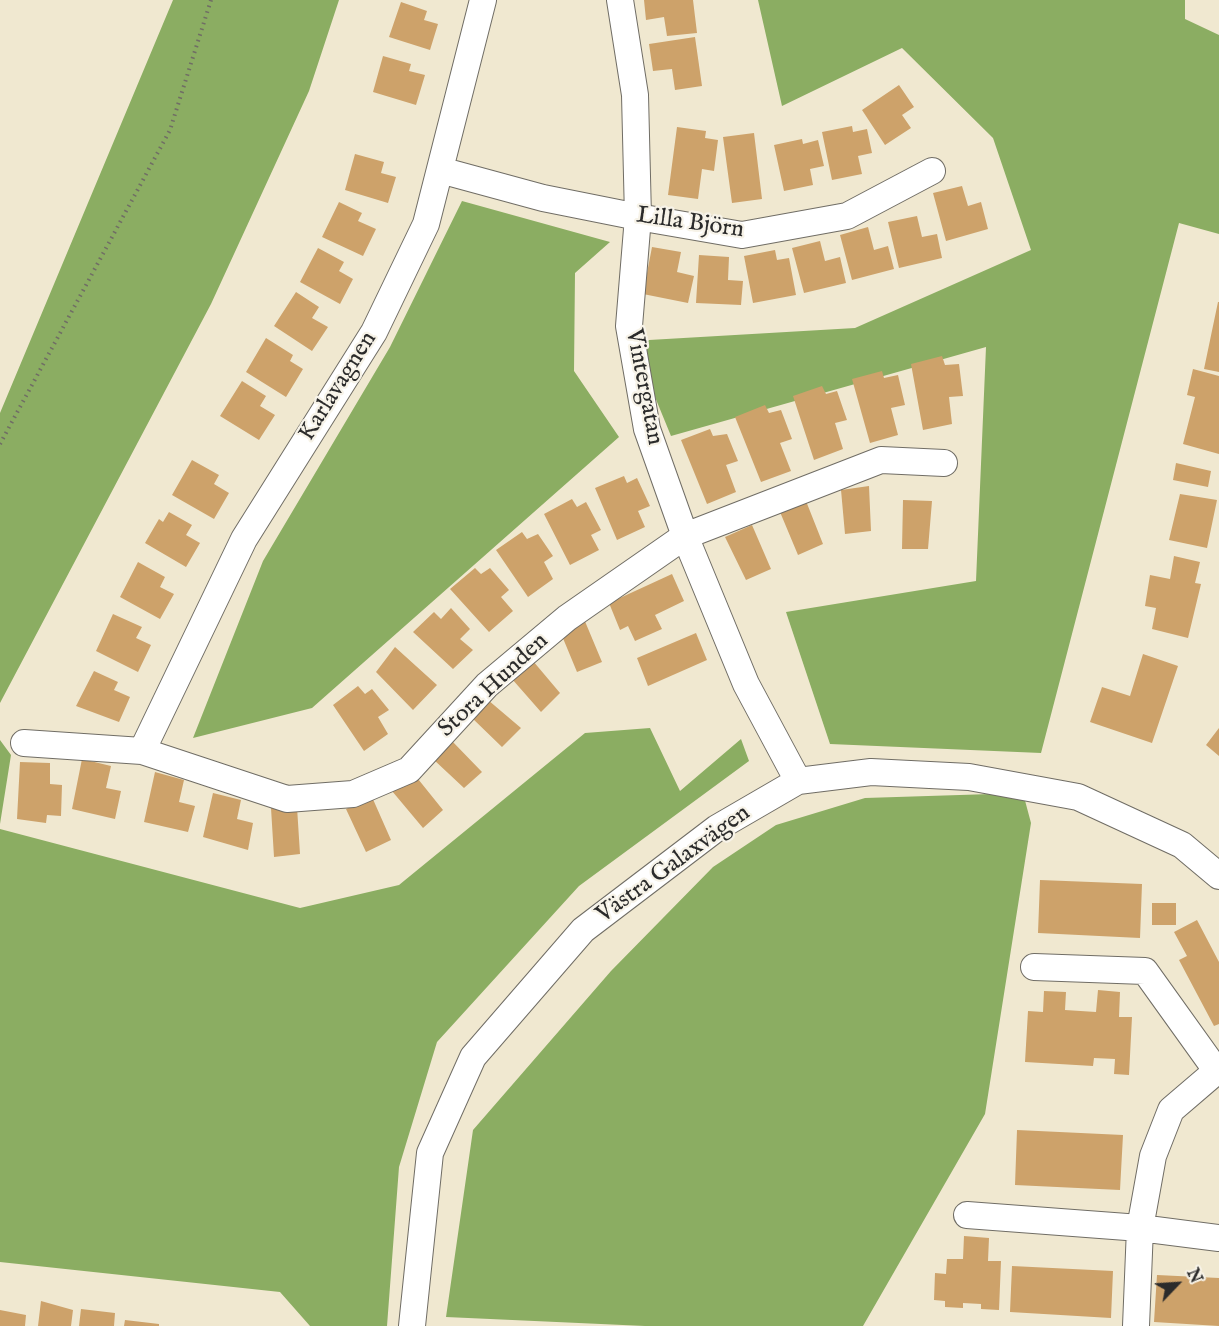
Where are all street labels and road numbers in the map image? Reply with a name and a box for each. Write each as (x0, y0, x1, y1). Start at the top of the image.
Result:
street label: Lilla Björn (634, 202, 746, 246)
street label: Vintergatan (618, 326, 668, 448)
street label: Karlavagnen (294, 327, 384, 447)
street label: Stora Hunden (433, 628, 555, 744)
street label: Västra Galaxvägen (592, 800, 756, 930)

